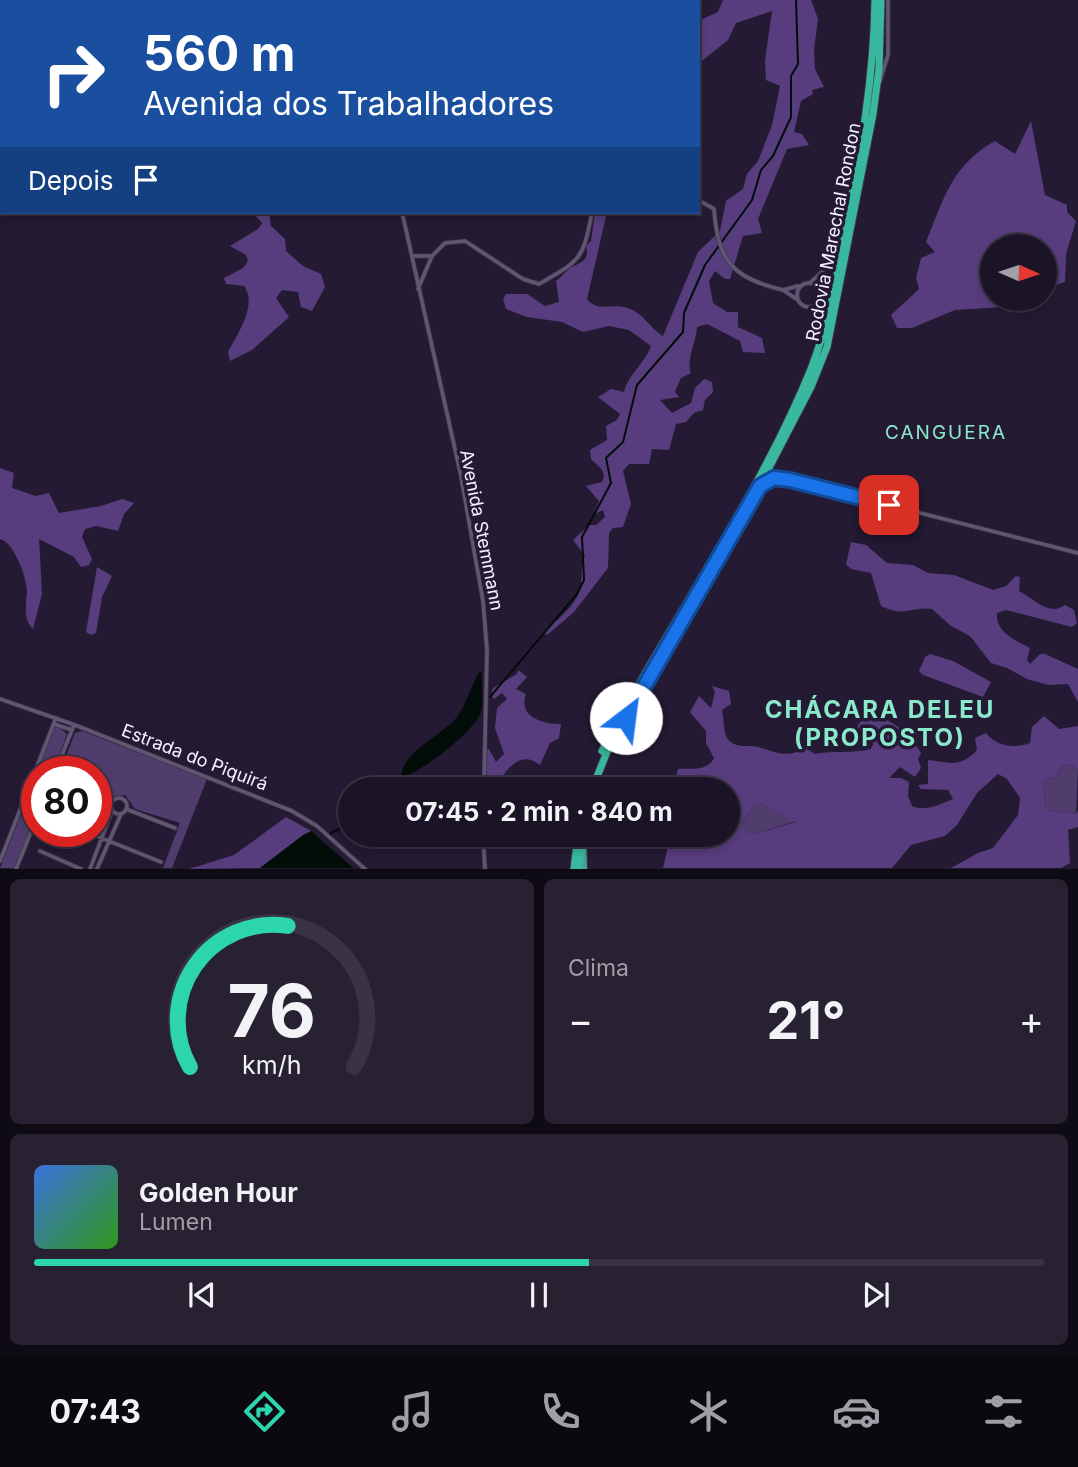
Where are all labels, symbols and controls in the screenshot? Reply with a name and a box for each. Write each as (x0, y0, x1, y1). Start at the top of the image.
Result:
text: 560 m (143, 24, 296, 83)
icon: right (28, 28, 119, 119)
text: Avenida dos Trabalhadores (143, 84, 554, 123)
street label: Rodovia Marechal Rondon (801, 121, 865, 343)
icon: arrive (127, 161, 165, 199)
text: Depois (28, 165, 113, 196)
north arrow (980, 234, 1057, 312)
map controls (980, 234, 1057, 311)
district label: CANGUERA (885, 421, 1007, 444)
street label: Avenida Stemmann (456, 448, 508, 612)
pin (859, 475, 919, 535)
icon: arrive (870, 486, 908, 524)
position arrow (589, 681, 663, 755)
district label: CHÁCARA DELEU (PROPOSTO) (765, 695, 995, 752)
street label: Estrada do Piquirá (119, 719, 271, 795)
speed limit sign: 80 (21, 756, 112, 847)
text: 07:45 · 2 min · 840 m (405, 796, 673, 827)
text: Clima (568, 954, 629, 982)
text: 76 (228, 967, 316, 1056)
text: 21° (766, 989, 846, 1052)
text: − (568, 997, 593, 1043)
text: + (1019, 997, 1044, 1043)
text: km/h (242, 1050, 302, 1080)
text: Golden Hour (139, 1177, 298, 1208)
text: Lumen (139, 1208, 213, 1236)
icon: previous (183, 1276, 221, 1314)
icon: pause (520, 1276, 558, 1314)
icon: next (857, 1276, 895, 1314)
icon: directions (240, 1387, 289, 1436)
icon: music (388, 1387, 437, 1436)
icon: phone (536, 1387, 585, 1436)
icon: climate (684, 1387, 733, 1436)
icon: car (832, 1387, 881, 1436)
icon: filters (979, 1387, 1028, 1436)
text: 07:43 (49, 1392, 141, 1431)

